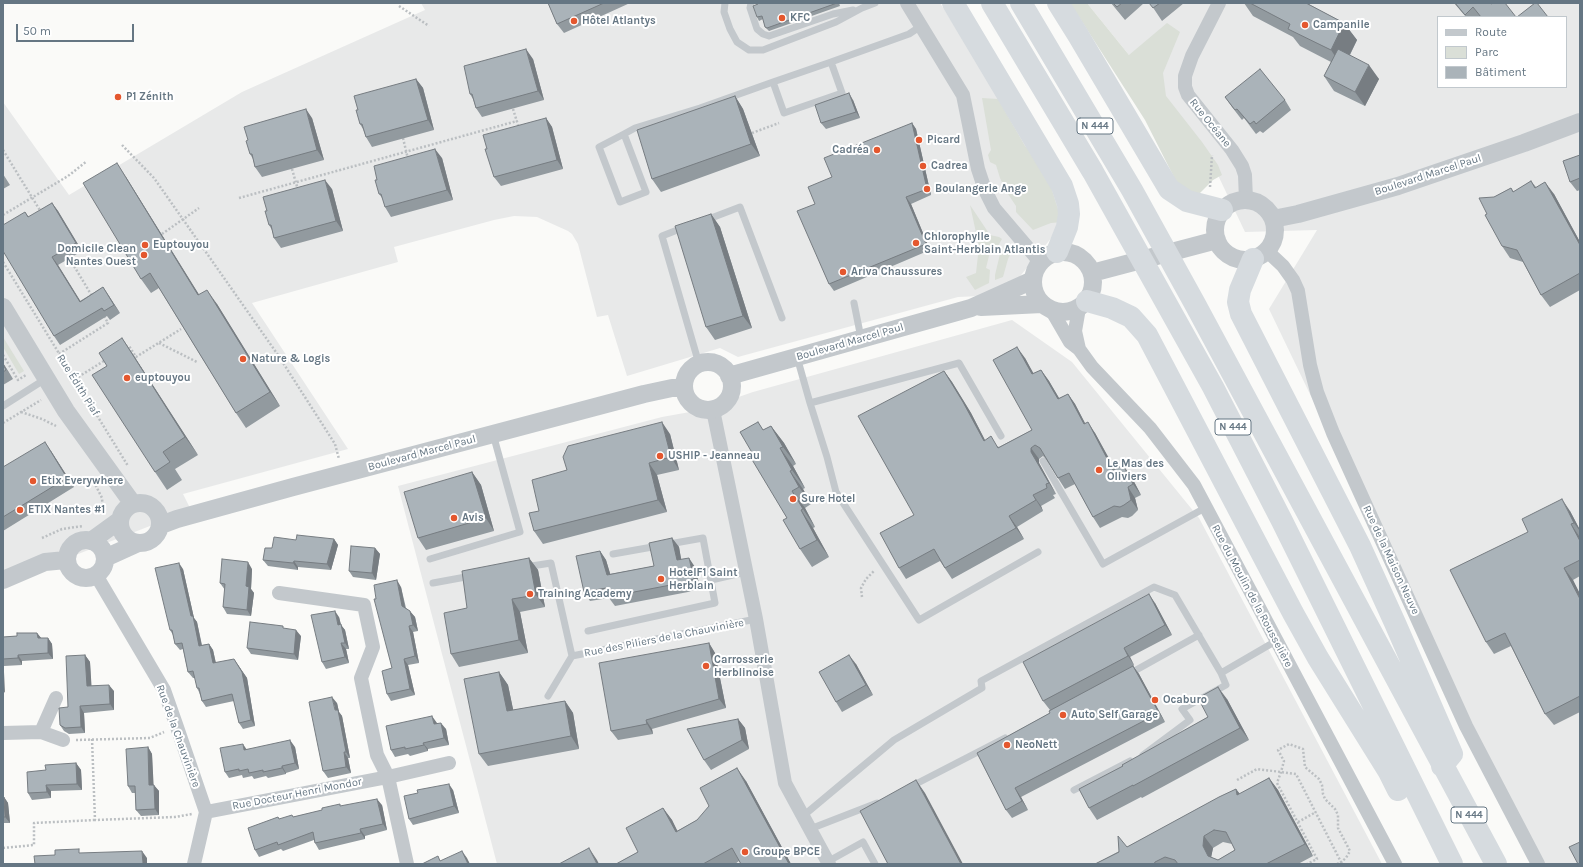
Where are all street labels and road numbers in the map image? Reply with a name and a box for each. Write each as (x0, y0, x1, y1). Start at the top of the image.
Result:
street label: Rue Océane (1186, 96, 1234, 150)
road number: N 444 (1077, 118, 1113, 134)
street label: Boulevard Marcel Paul (1373, 152, 1483, 198)
street label: Boulevard Marcel Paul (795, 320, 905, 364)
street label: Rue Édith Piaf (54, 352, 102, 418)
road number: N 444 (1215, 419, 1251, 435)
street label: Boulevard Marcel Paul (367, 432, 477, 474)
street label: Rue de la Maison Neuve (1360, 503, 1422, 617)
street label: Rue du Moulin de la Rousselière (1209, 522, 1295, 670)
street label: Rue des Piliers de la Chauvinière (583, 616, 745, 660)
street label: Rue de la Chauvinière (153, 683, 203, 789)
street label: Rue Docteur Henri Mondor (231, 775, 363, 813)
road number: N 444 (1451, 807, 1487, 823)

